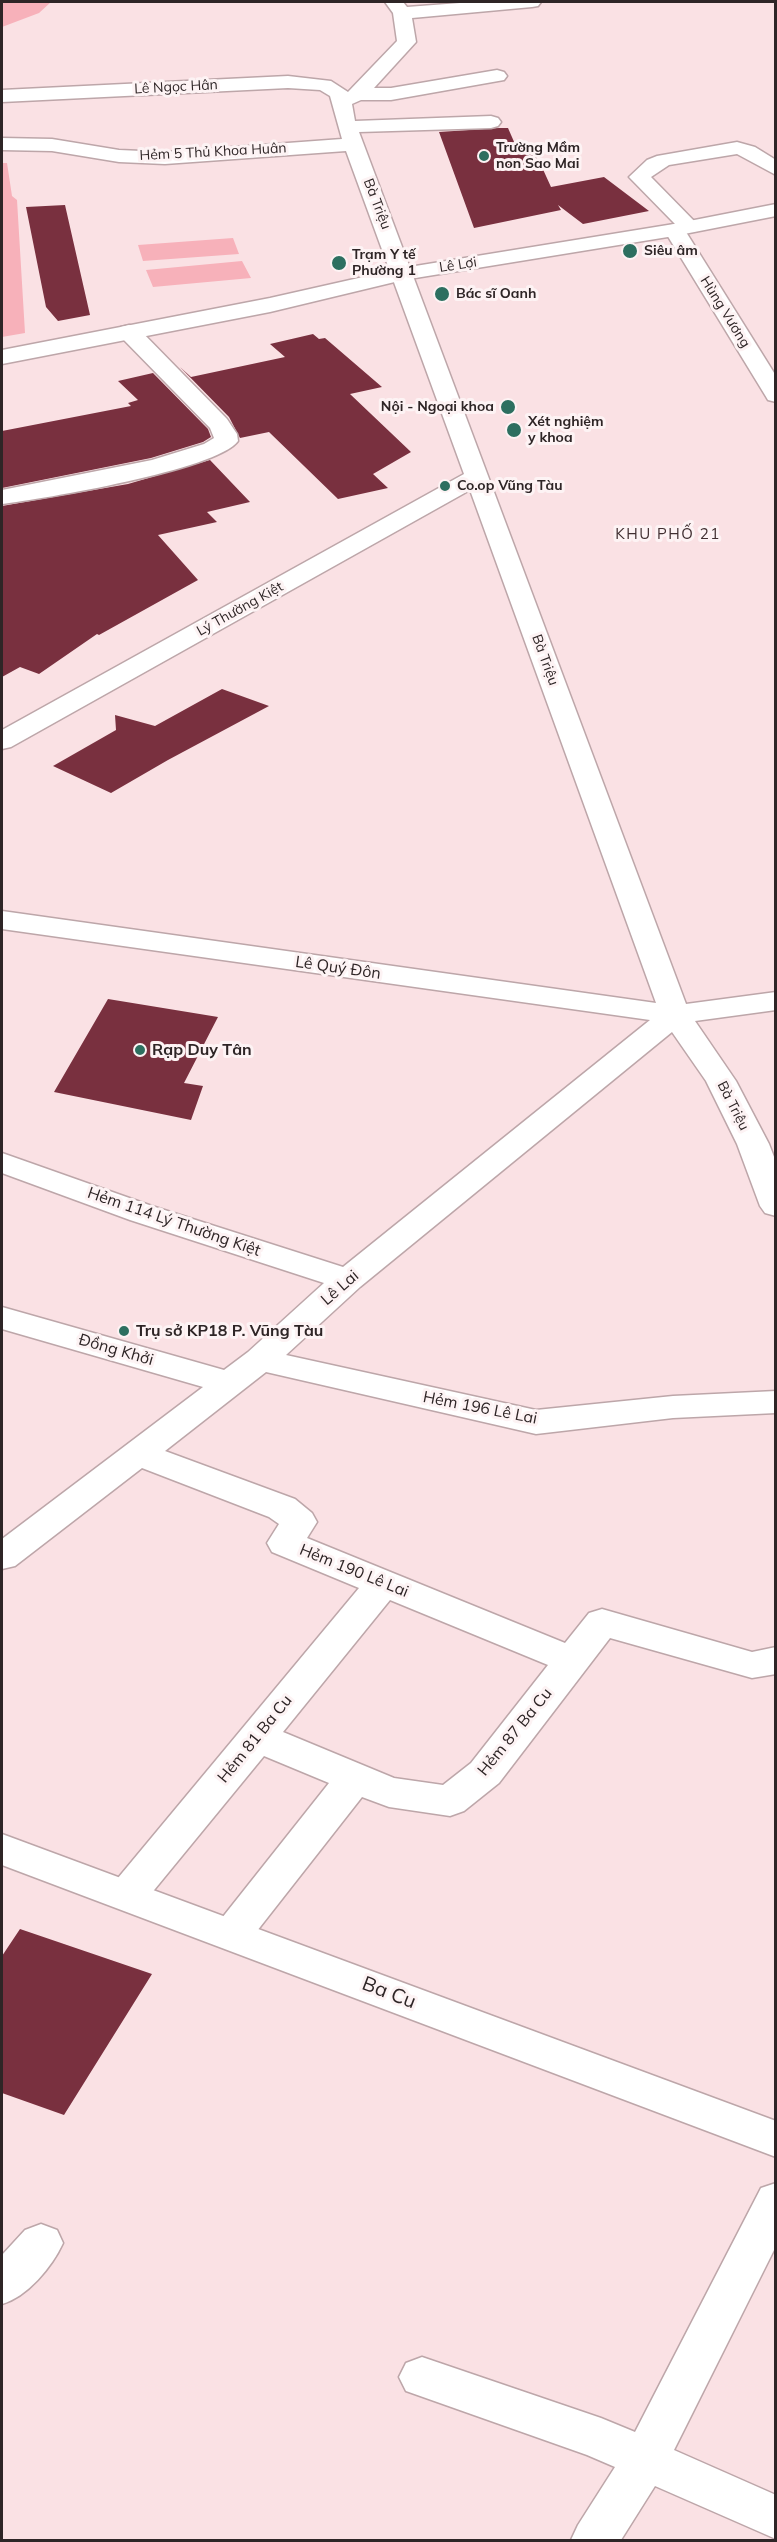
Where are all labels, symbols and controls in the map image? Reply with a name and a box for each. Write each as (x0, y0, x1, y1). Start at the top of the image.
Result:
street label: Lê Ngọc Hân (134, 76, 218, 98)
street label: Hẻm 5 Thủ Khoa Huân (139, 140, 287, 164)
place label: Trường Mầm non Sao Mai (496, 140, 580, 172)
marker: Trường Mầm non Sao Mai (477, 149, 491, 163)
street label: Bà Triệu (360, 176, 394, 232)
marker: Siêu âm (621, 242, 639, 260)
place label: Siêu âm (644, 243, 698, 259)
place label: Trạm Y tế Phường 1 (352, 247, 416, 280)
marker: Trạm Y tế Phường 1 (330, 254, 348, 272)
street label: Lê Lợi (438, 254, 478, 276)
street label: Hùng Vương (696, 273, 754, 351)
marker: Bác sĩ Oanh (433, 285, 451, 303)
place label: Bác sĩ Oanh (456, 286, 536, 302)
marker: Nội - Ngoại khoa (499, 398, 517, 416)
place label: Nội - Ngoại khoa (381, 399, 494, 415)
place label: Xét nghiệm y khoa (528, 414, 604, 446)
marker: Xét nghiệm y khoa (505, 421, 523, 439)
place label: Co.op Vũng Tàu (457, 478, 563, 494)
marker: Co.op Vũng Tàu (438, 479, 452, 493)
district label: KHU PHỐ 21 (615, 525, 721, 543)
street label: Lý Thường Kiệt (194, 578, 286, 640)
street label: Bà Triệu (528, 632, 562, 688)
street label: Lê Quý Đôn (294, 952, 382, 984)
place label: Rạp Duy Tân (152, 1040, 252, 1060)
marker: Rạp Duy Tân (133, 1043, 147, 1057)
street label: Bà Triệu (713, 1079, 753, 1133)
street label: Hẻm 114 Lý Thường Kiệt (85, 1183, 263, 1261)
street label: Lê Lai (317, 1266, 363, 1310)
place label: Trụ sở KP18 P. Vũng Tàu (136, 1321, 323, 1341)
marker: Trụ sở KP18 P. Vũng Tàu (117, 1324, 131, 1338)
street label: Đồng Khởi (76, 1330, 156, 1370)
street label: Hẻm 196 Lê Lai (421, 1388, 539, 1428)
street label: Hẻm 190 Lê Lai (297, 1540, 411, 1602)
street label: Hẻm 87 Ba Cu (474, 1684, 556, 1780)
street label: Hẻm 81 Ba Cu (214, 1691, 296, 1787)
street label: Ba Cu (359, 1972, 419, 2014)

